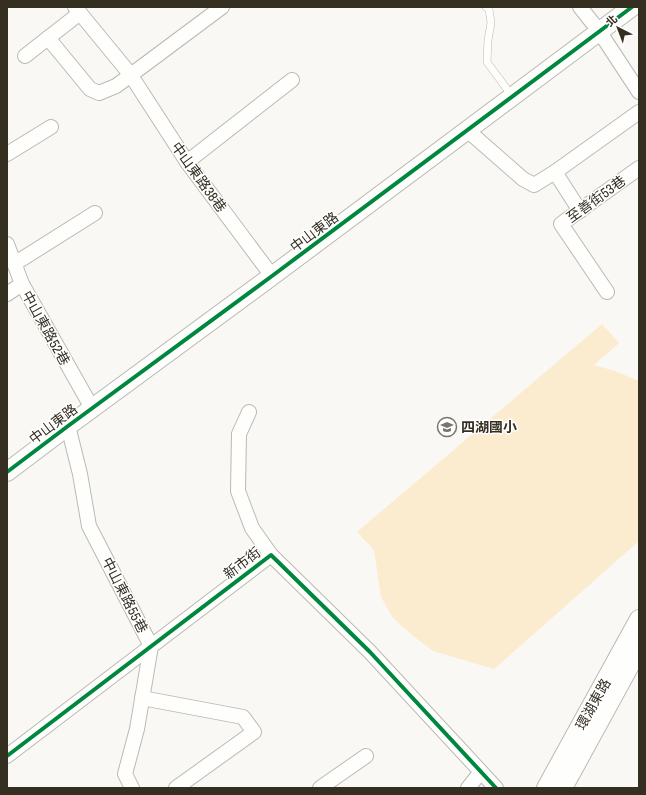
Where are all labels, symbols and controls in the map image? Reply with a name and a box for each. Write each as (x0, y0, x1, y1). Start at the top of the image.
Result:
north arrow (598, 8, 638, 48)
text: 北 (603, 12, 620, 29)
street label: 中山東路38巷 (167, 138, 231, 216)
street label: 至善街53巷 (563, 172, 629, 226)
street label: 中山東路 (286, 208, 342, 256)
street label: 中山東路52巷 (18, 287, 74, 369)
street label: 中山東路 (25, 400, 81, 448)
school or university icon: 四湖國小 (436, 416, 458, 438)
place label: 四湖國小 (461, 418, 517, 436)
street label: 新市街 (220, 543, 264, 583)
street label: 中山東路55巷 (98, 554, 152, 636)
street label: 環湖東路 (572, 675, 614, 733)

